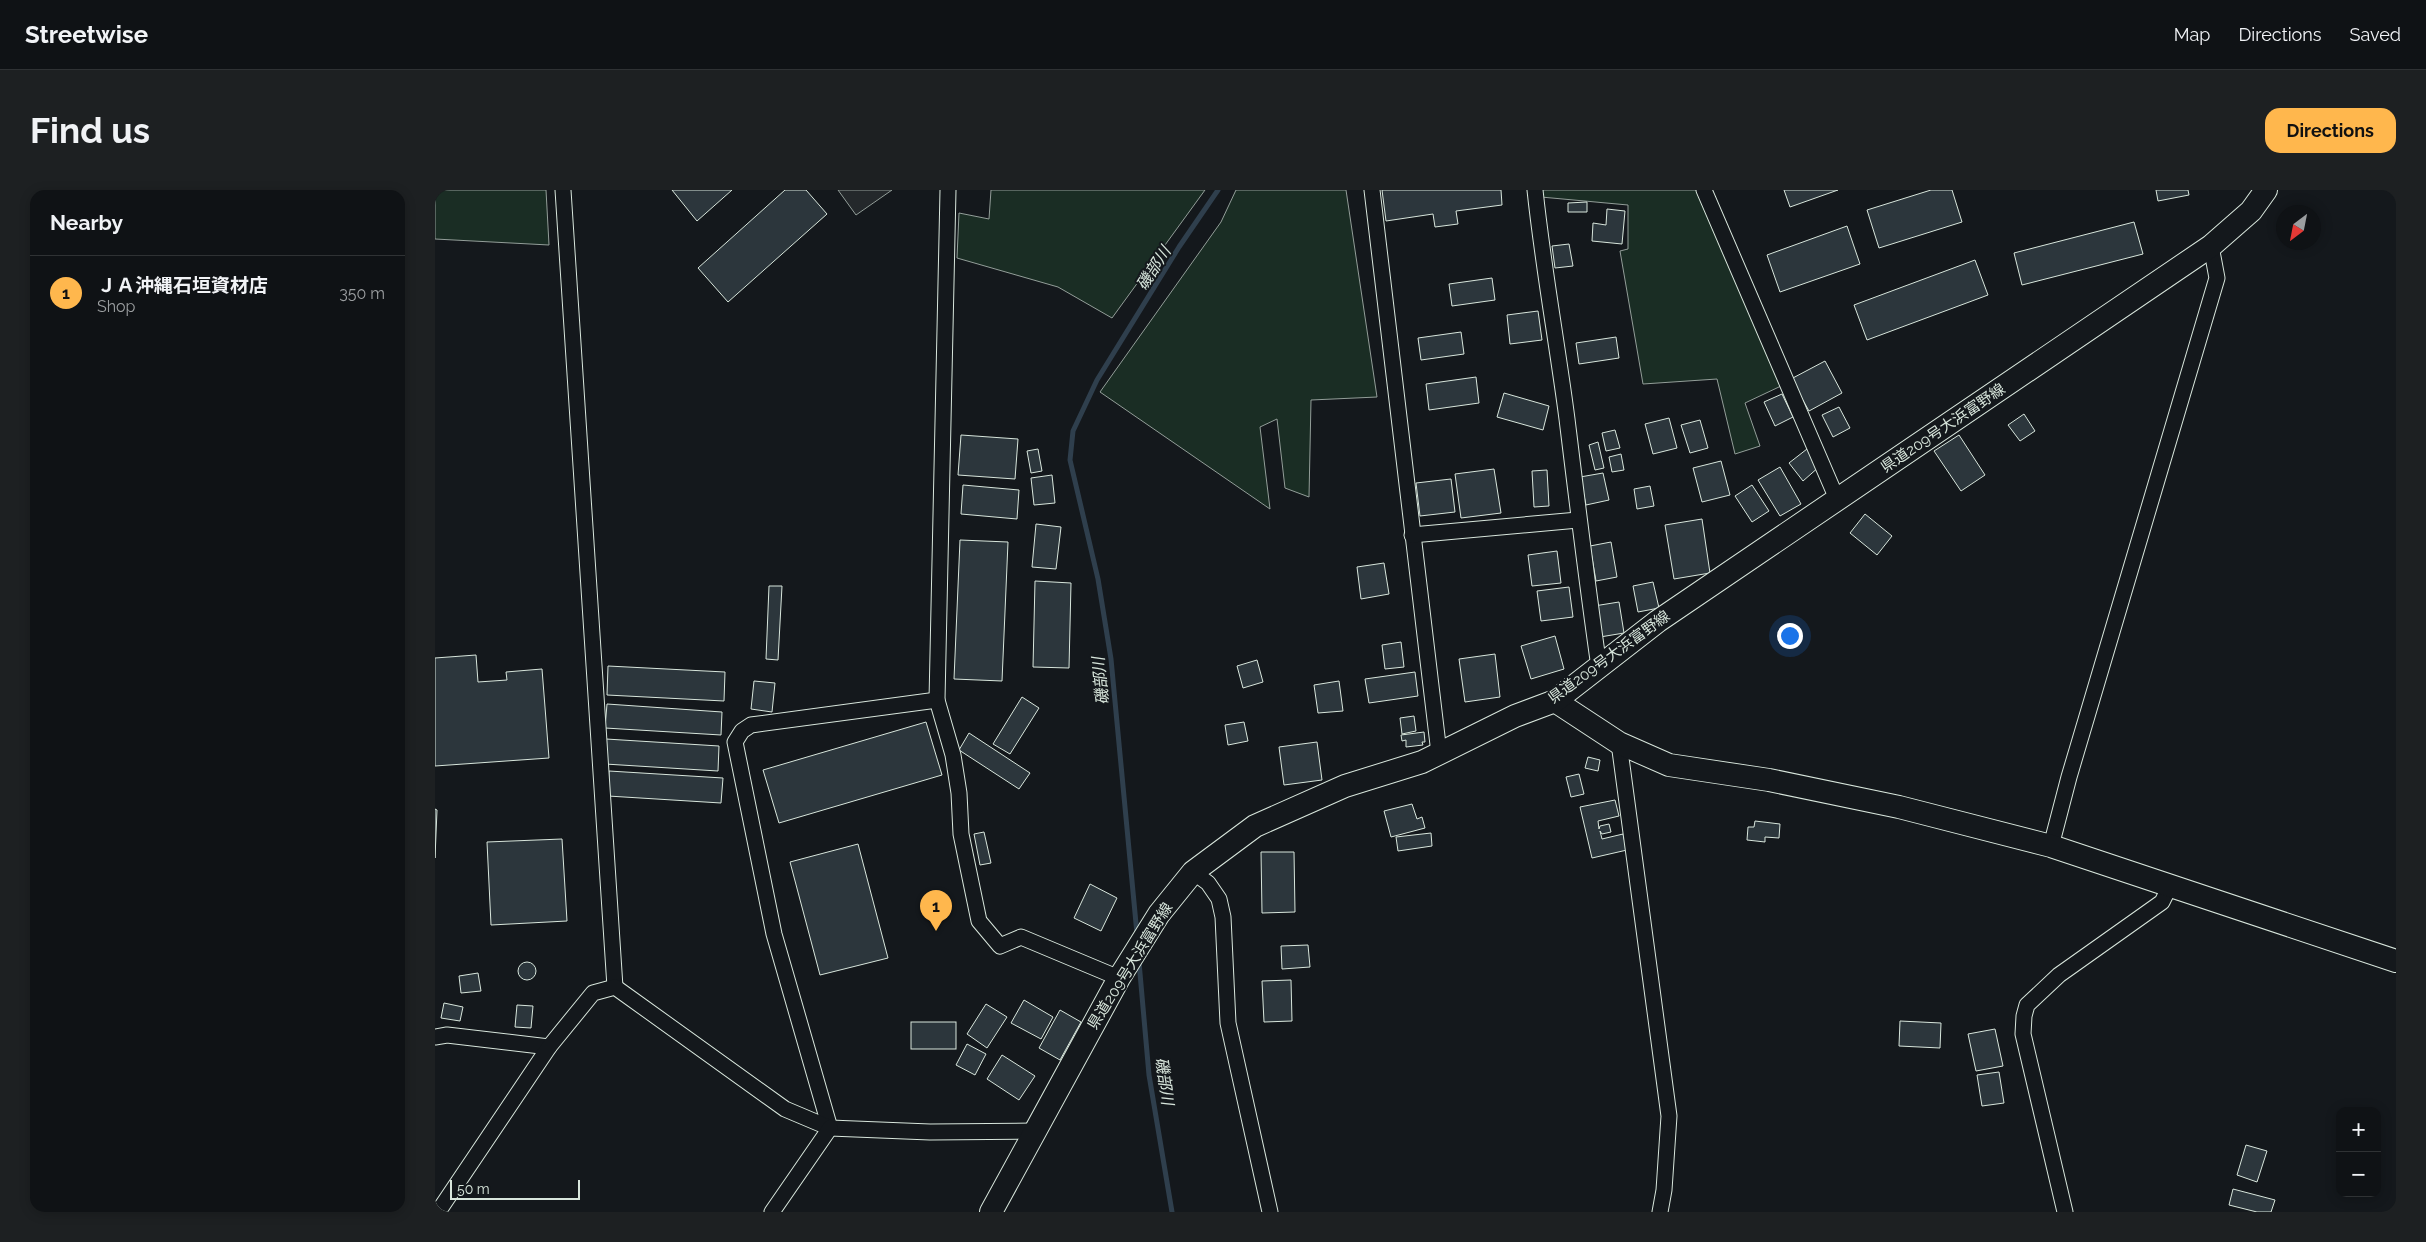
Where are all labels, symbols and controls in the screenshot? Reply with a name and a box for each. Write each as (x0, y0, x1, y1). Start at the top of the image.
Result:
text: Streetwise (25, 20, 148, 49)
text: Map (2174, 24, 2210, 45)
text: Directions (2238, 24, 2322, 45)
text: Saved (2350, 24, 2401, 45)
button: Directions (2265, 108, 2396, 153)
text: Find us (30, 110, 150, 151)
north arrow (2276, 205, 2321, 250)
text: Nearby (50, 210, 123, 235)
water label: 磯部川 (1132, 241, 1176, 294)
text: ＪＡ沖縄石垣資材店 (97, 274, 268, 296)
text: 1 (62, 284, 70, 303)
text: 350 m (339, 284, 385, 303)
text: Shop (97, 297, 135, 316)
street label: 県道209号大浜富野線 (1878, 380, 2008, 476)
street label: 県道209号大浜富野線 (1545, 607, 1673, 707)
your location (1777, 623, 1803, 649)
water label: 磯部川 (1088, 654, 1112, 706)
pin: 1 (920, 890, 952, 931)
street label: 県道209号大浜富野線 (1084, 899, 1176, 1033)
water label: 磯部川 (1152, 1056, 1178, 1108)
map controls (2336, 1107, 2381, 1197)
button: + (2336, 1107, 2381, 1152)
button: − (2336, 1152, 2381, 1197)
scale bar (450, 1177, 580, 1200)
text: 50 m (457, 1181, 490, 1197)

